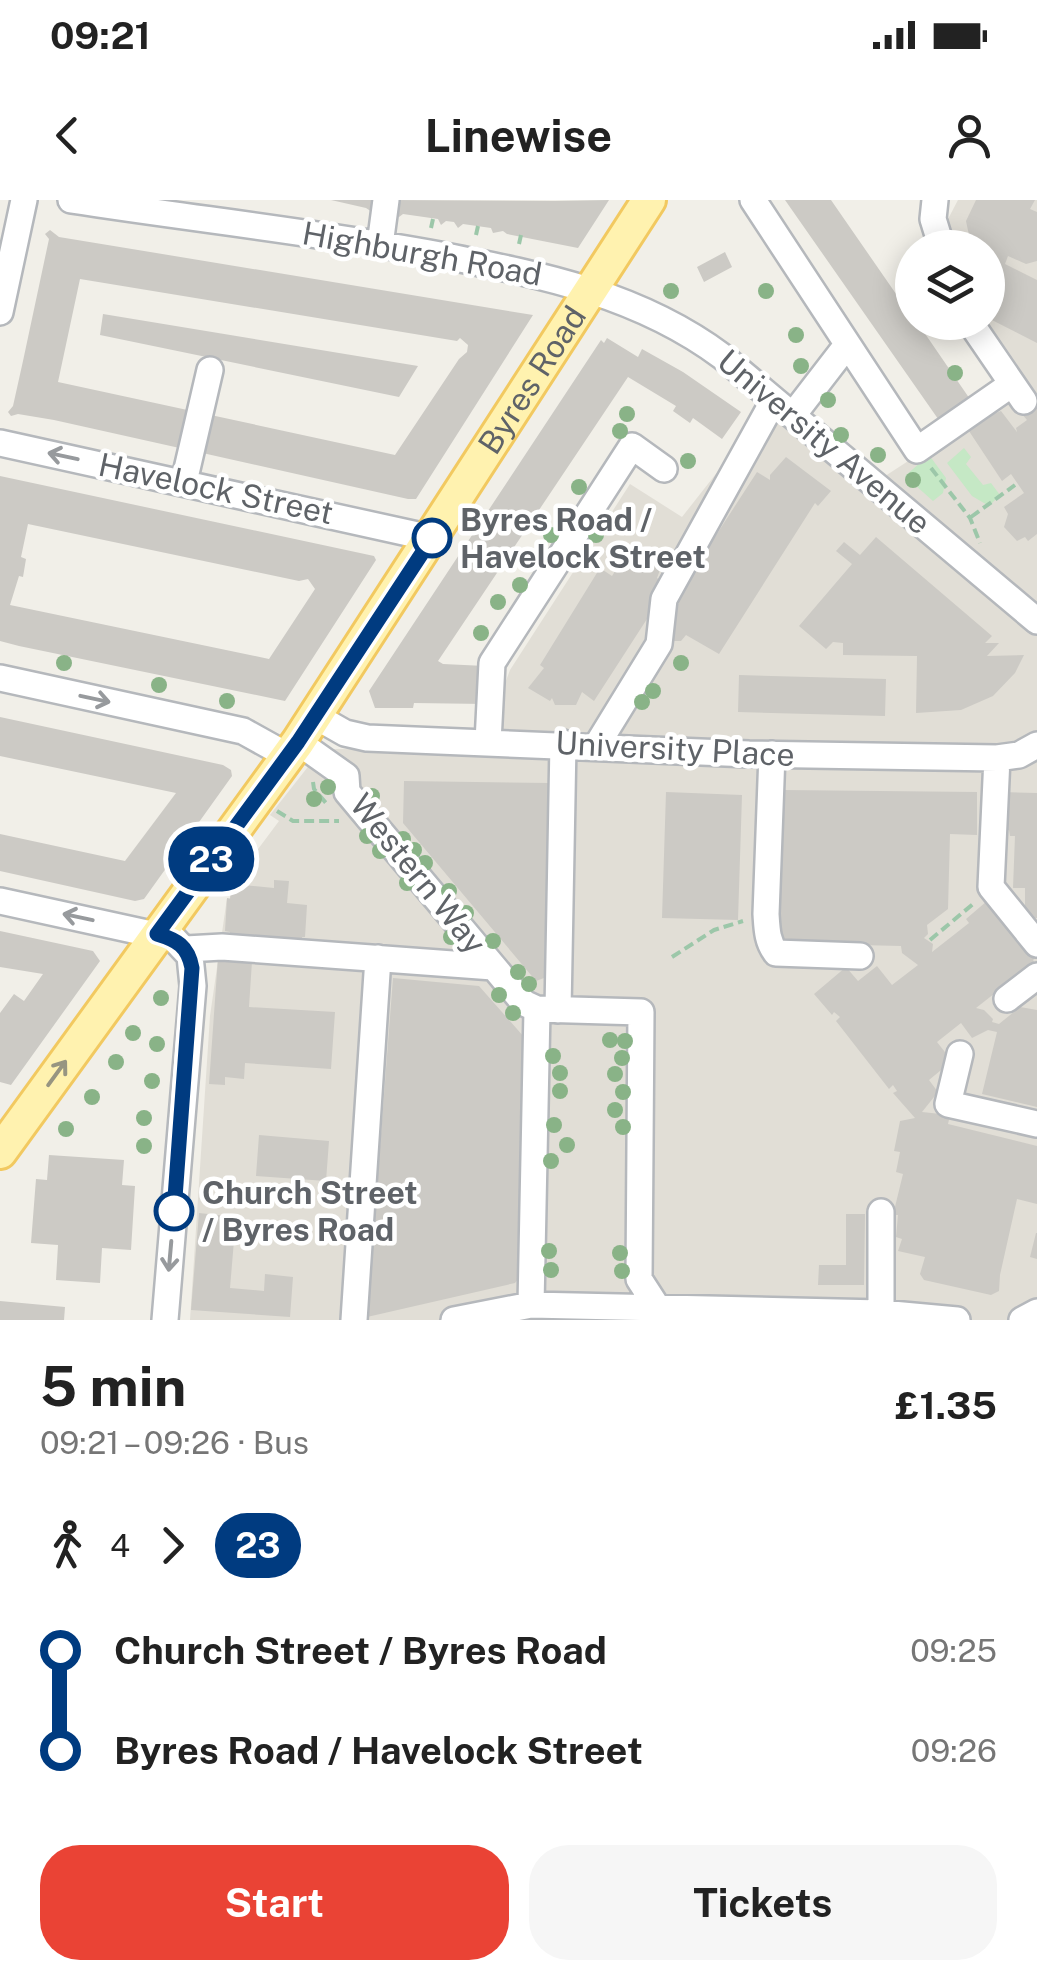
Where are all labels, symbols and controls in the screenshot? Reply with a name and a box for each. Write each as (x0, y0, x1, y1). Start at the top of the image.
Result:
text: 09:21 (50, 13, 151, 58)
icon: back (40, 108, 95, 163)
icon: person (942, 108, 997, 163)
text: Linewise (425, 109, 612, 162)
street label: Highburgh Road (299, 214, 545, 293)
map controls (895, 230, 1005, 340)
button: layers (895, 230, 1005, 340)
street label: Byres Road (471, 299, 593, 461)
street label: University Avenue (710, 342, 938, 541)
one-way arrow (48, 446, 80, 465)
street label: Havelock Street (95, 446, 337, 531)
place label: Byres Road / Havelock Street (460, 501, 706, 575)
marker: Byres Road / Havelock Street (413, 519, 451, 557)
one-way arrow (78, 691, 110, 709)
street label: University Place (554, 724, 796, 773)
street label: Western Way (343, 786, 494, 961)
line badge: 23 (166, 826, 256, 892)
text: 23 (188, 839, 234, 880)
one-way arrow (63, 907, 95, 926)
one-way arrow (47, 1060, 68, 1087)
place label: Church Street / Byres Road (202, 1174, 418, 1248)
marker: Church Street / Byres Road (155, 1192, 193, 1230)
one-way arrow (161, 1239, 180, 1271)
text: 5 min (40, 1354, 186, 1418)
text: £1.35 (895, 1383, 997, 1428)
text: 09:21 – 09:26 · Bus (40, 1424, 309, 1461)
icon: walk (40, 1518, 95, 1573)
icon: forward (145, 1518, 200, 1573)
text: 23 (235, 1525, 281, 1566)
text: 4 (110, 1527, 130, 1564)
text: Church Street / Byres Road (114, 1628, 607, 1673)
text: 09:25 (910, 1632, 997, 1669)
text: Byres Road / Havelock Street (114, 1728, 643, 1773)
text: 09:26 (911, 1732, 997, 1769)
button: Start (40, 1845, 509, 1960)
button: Tickets (529, 1845, 997, 1960)

